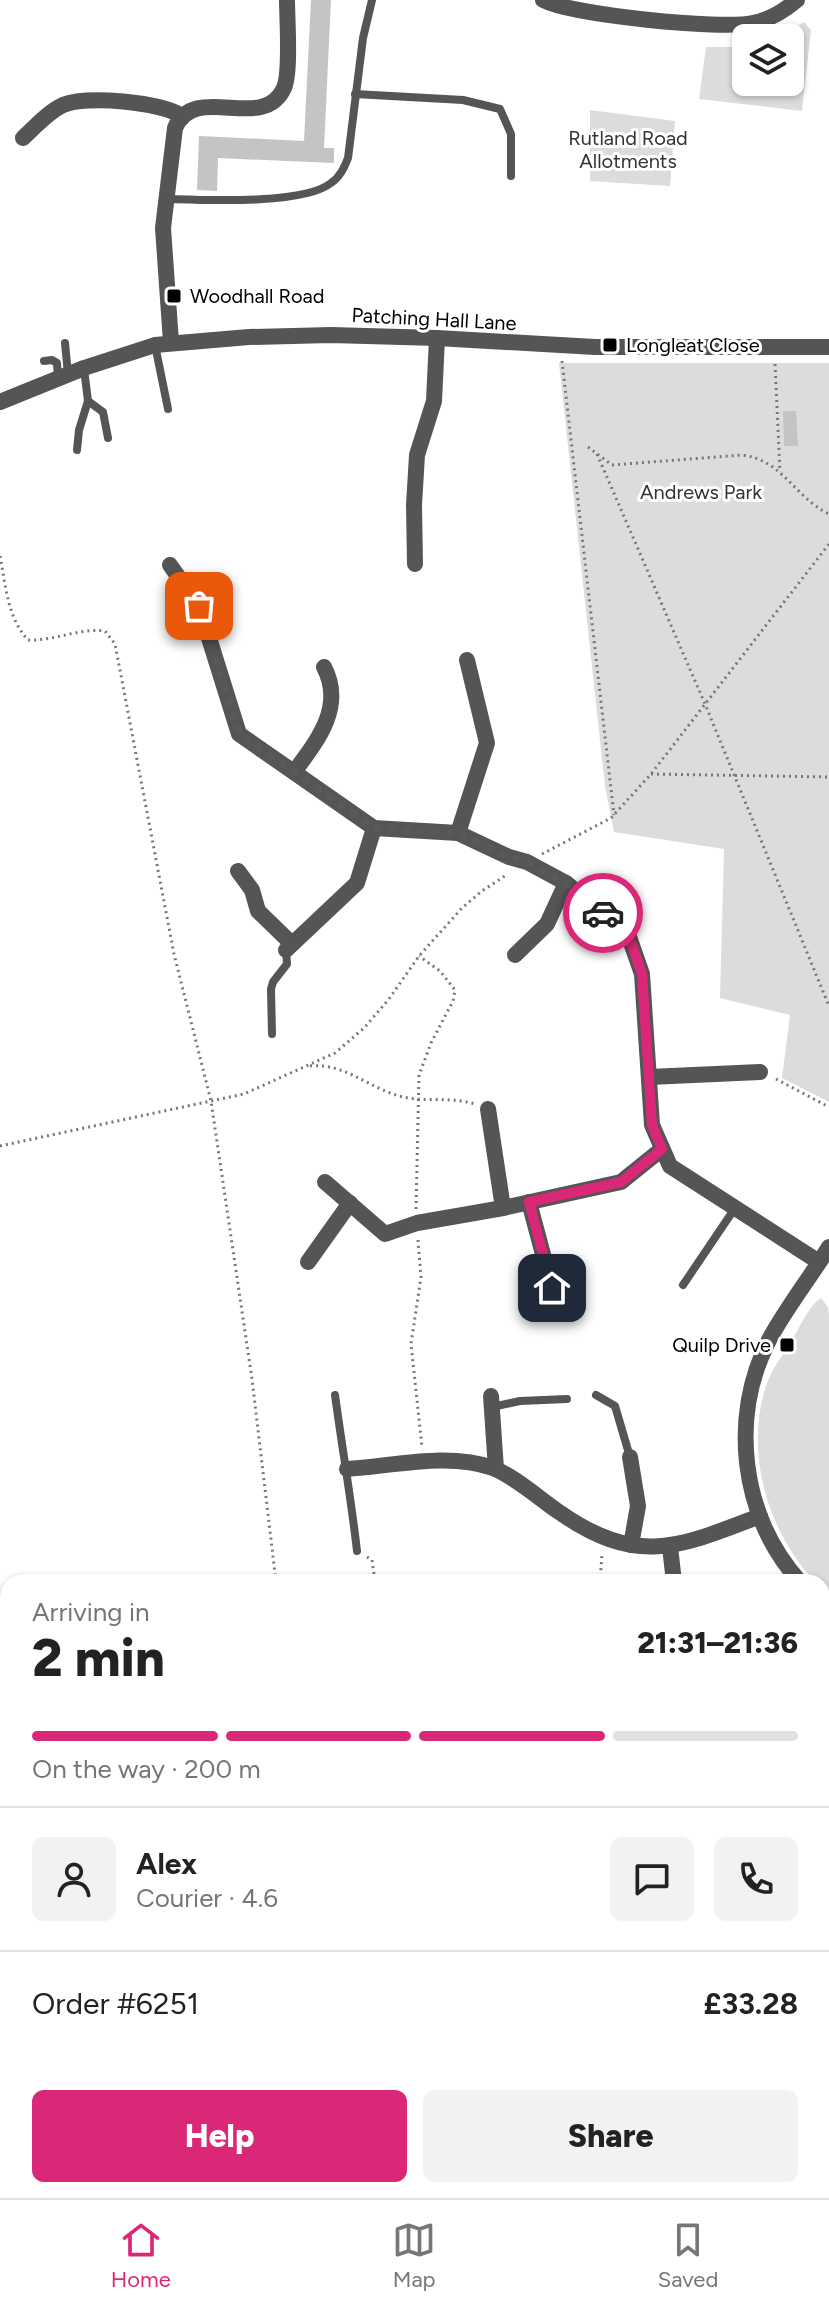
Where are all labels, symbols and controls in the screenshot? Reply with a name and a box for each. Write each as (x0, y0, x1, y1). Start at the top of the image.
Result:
map controls (732, 24, 804, 96)
button: layers (732, 24, 804, 96)
park label: Rutland Road Allotments (568, 126, 688, 173)
place label: Woodhall Road (190, 284, 324, 308)
marker: Woodhall Road (165, 287, 183, 305)
street label: Patching Hall Lane (351, 303, 517, 335)
place label: Longleat Close (626, 333, 760, 357)
marker: Longleat Close (601, 336, 619, 354)
park label: Andrews Park (640, 480, 762, 504)
pin (165, 572, 233, 640)
icon: bag (177, 584, 221, 628)
courier (563, 873, 643, 953)
icon: car (581, 891, 625, 935)
pin (518, 1254, 586, 1322)
icon: home (530, 1266, 574, 1310)
place label: Quilp Drive (672, 1333, 771, 1357)
marker: Quilp Drive (778, 1336, 796, 1354)
text: Arriving in (32, 1596, 150, 1628)
text: 21:31–21:36 (637, 1624, 798, 1661)
text: 2 min (32, 1627, 165, 1689)
text: On the way · 200 m (32, 1753, 261, 1785)
button: person (32, 1837, 116, 1921)
button: chat (610, 1837, 694, 1921)
button: phone (714, 1837, 798, 1921)
text: Alex (136, 1845, 197, 1882)
text: Courier · 4.6 (136, 1882, 278, 1914)
text: Order #6251 (32, 1985, 199, 2022)
text: £33.28 (704, 1985, 798, 2022)
button: Help (32, 2090, 407, 2182)
button: Share (423, 2090, 798, 2182)
tab: Home (111, 2218, 171, 2293)
tab: Map (392, 2218, 436, 2293)
tab: Saved (658, 2218, 718, 2293)

